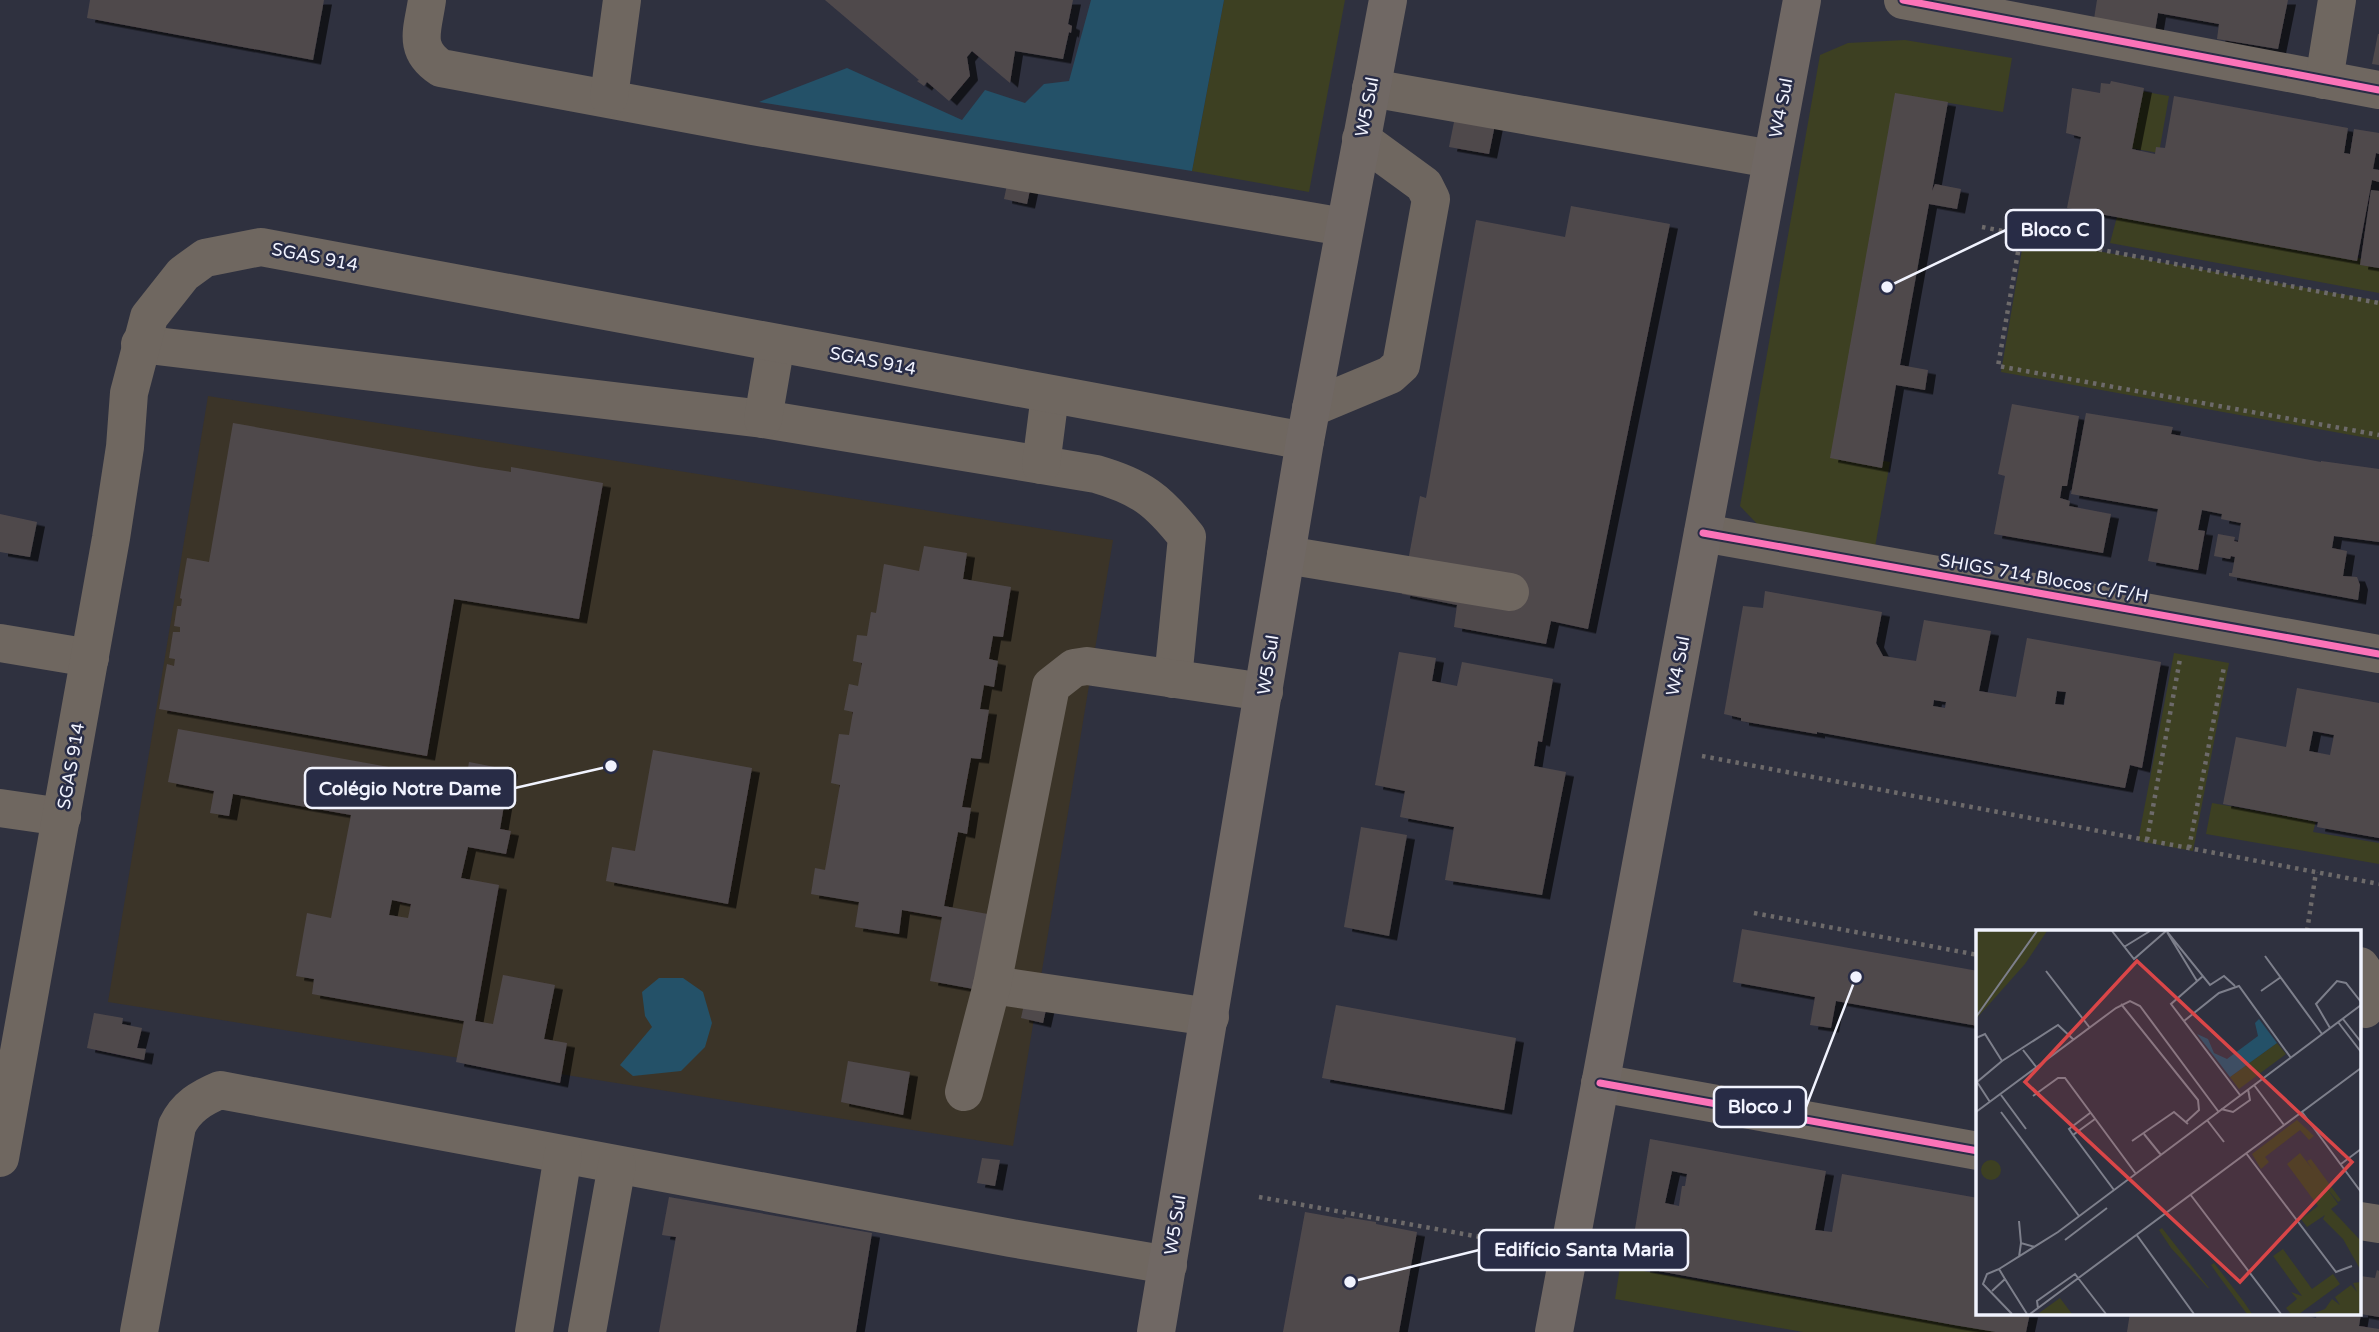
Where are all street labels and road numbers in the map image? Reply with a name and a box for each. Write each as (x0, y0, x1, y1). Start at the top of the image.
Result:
street label: W5 Sul (1350, 75, 1384, 139)
street label: W4 Sul (1764, 76, 1798, 140)
street label: SGAS 914 (270, 238, 360, 276)
street label: SGAS 914 (828, 342, 918, 380)
street label: SHIGS 714 Blocos C/F/H (1938, 549, 2150, 607)
street label: W5 Sul (1252, 633, 1284, 697)
street label: W4 Sul (1661, 634, 1695, 698)
street label: SGAS 914 (53, 721, 89, 811)
street label: W5 Sul (1159, 1193, 1191, 1257)

